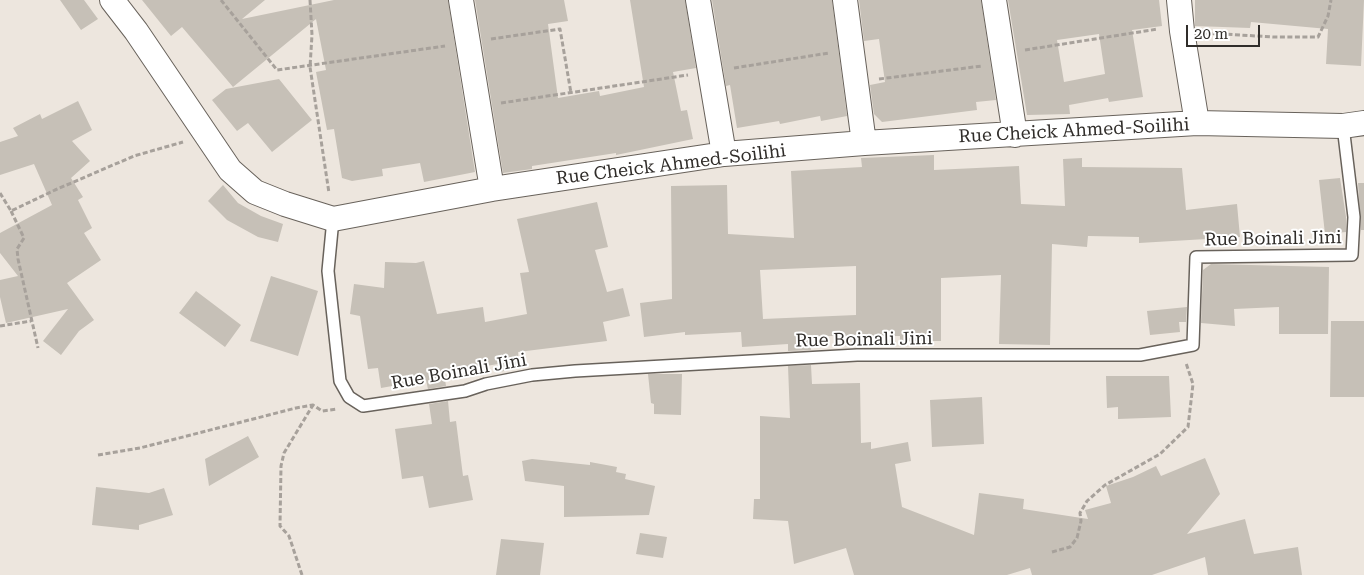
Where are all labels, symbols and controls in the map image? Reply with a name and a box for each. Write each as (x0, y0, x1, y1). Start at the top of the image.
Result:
scale bar (1189, 15, 1263, 47)
text: 20 m (1194, 25, 1228, 43)
street label: Rue Cheick Ahmed-Soilihi (958, 114, 1190, 148)
street label: Rue Cheick Ahmed-Soilihi (555, 140, 787, 190)
street label: Rue Boinali Jini (1204, 227, 1342, 251)
street label: Rue Boinali Jini (795, 328, 933, 352)
street label: Rue Boinali Jini (390, 349, 528, 395)

